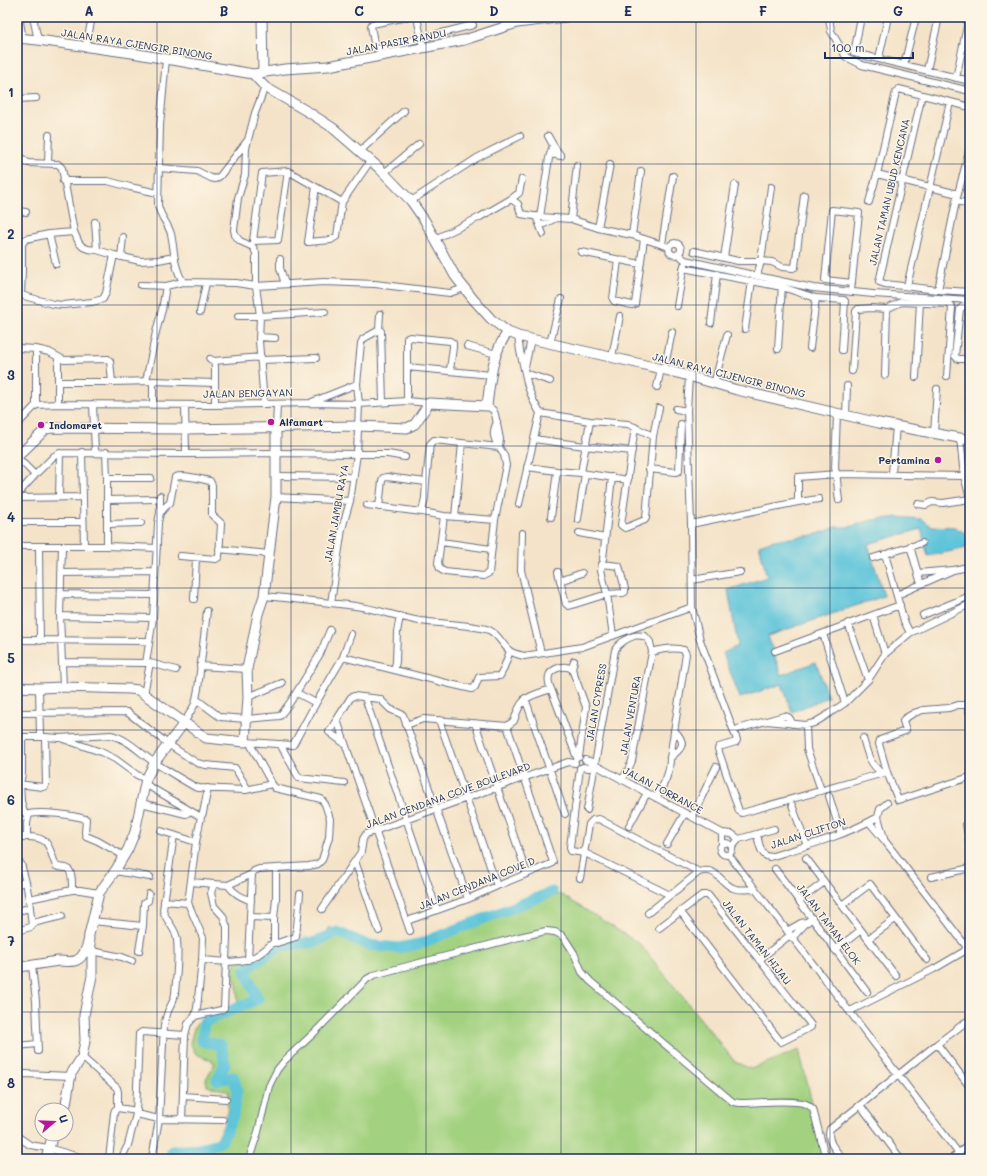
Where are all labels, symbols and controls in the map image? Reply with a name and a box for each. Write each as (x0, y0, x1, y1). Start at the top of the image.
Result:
text: A (84, 2, 94, 19)
text: B (220, 2, 229, 19)
text: C (354, 2, 364, 19)
text: D (489, 2, 499, 19)
text: E (624, 2, 632, 19)
text: F (759, 2, 767, 19)
text: G (893, 2, 903, 19)
street label: JALAN RAYA CJENGIR BINONG (60, 25, 214, 63)
street label: JALAN PASIR RANDU (345, 25, 447, 59)
scale bar (825, 34, 913, 60)
text: 100 m (831, 39, 865, 55)
text: 1 (8, 83, 14, 100)
street label: JALAN TAMAN UBUD KENCANA (865, 117, 913, 267)
text: 2 (7, 225, 15, 242)
street label: JALAN RAYA CIJENGIR BINONG (651, 349, 808, 401)
text: 3 (7, 366, 15, 383)
street label: JALAN BENGAYAN (203, 385, 293, 401)
place label: Alfamart (279, 415, 323, 429)
marker: Alfamart (266, 417, 276, 427)
place label: Indomaret (49, 418, 102, 432)
marker: Indomaret (36, 420, 46, 430)
place label: Pertamina (878, 453, 930, 467)
marker: Pertamina (933, 455, 943, 465)
street label: JALAN JAMBU RAYA (321, 463, 351, 563)
text: 4 (7, 508, 15, 525)
text: 5 (7, 649, 15, 666)
street label: JALAN CYPRESS (582, 662, 610, 742)
street label: JALAN VENTURA (616, 674, 644, 756)
street label: JALAN CENDANA COVE BOULEVARD (364, 759, 532, 831)
street label: JALAN TORRANCE (621, 763, 706, 817)
text: 6 (7, 791, 15, 808)
street label: JALAN CLIFTON (769, 814, 847, 852)
street label: JALAN CENDANA COVE D (417, 853, 537, 913)
street label: JALAN TAMAN ELOK (794, 881, 864, 967)
street label: JALAN TAMAN HIJAU (720, 897, 794, 987)
text: 7 (7, 932, 15, 949)
text: 8 (7, 1074, 15, 1091)
north arrow (34, 1102, 74, 1142)
text: U (56, 1112, 72, 1125)

